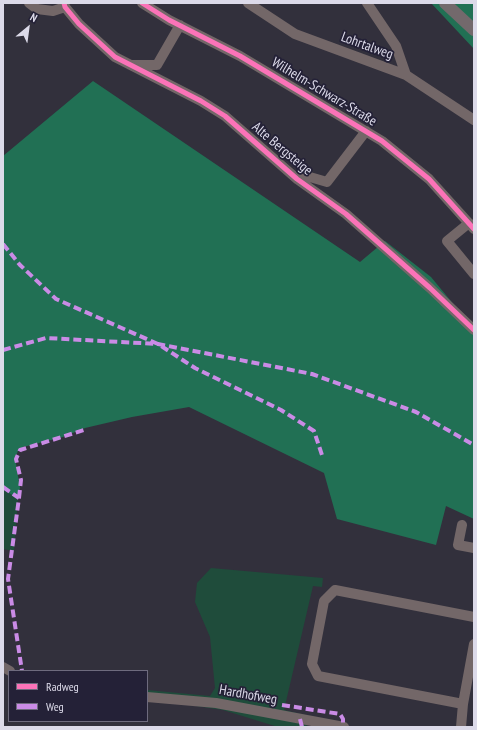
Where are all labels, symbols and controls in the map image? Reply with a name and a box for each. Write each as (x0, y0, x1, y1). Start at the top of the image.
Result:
north arrow (8, 8, 48, 48)
text: N (28, 10, 40, 25)
street label: Lohrtalweg (339, 29, 395, 63)
street label: Wilhelm-Schwarz-Straße (268, 54, 380, 130)
street label: Alte Bergsteige (248, 119, 316, 179)
legend (8, 670, 148, 722)
text: Radweg (46, 679, 79, 694)
street label: Hardhofweg (218, 682, 278, 708)
text: Weg (46, 699, 64, 714)

